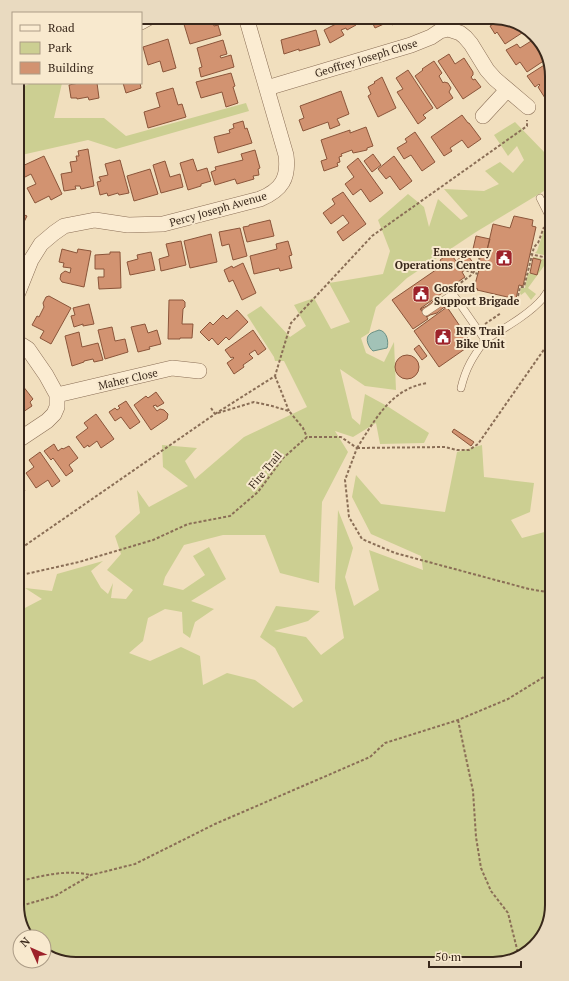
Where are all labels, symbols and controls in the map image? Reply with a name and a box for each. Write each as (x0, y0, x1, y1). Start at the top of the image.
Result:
legend (12, 12, 142, 84)
text: Road (48, 20, 75, 35)
street label: Geoffrey Joseph Close (313, 36, 420, 80)
text: Park (48, 40, 73, 55)
text: Building (48, 60, 94, 75)
street label: Percy Joseph Avenue (168, 188, 269, 230)
place label: Emergency Operations Centre (395, 245, 491, 272)
public building icon: Emergency Operations Centre (494, 248, 514, 268)
place label: Gosford Support Brigade (434, 281, 519, 308)
public building icon: Gosford Support Brigade (411, 284, 431, 304)
place label: RFS Trail Bike Unit (456, 324, 506, 351)
public building icon: RFS Trail Bike Unit (433, 327, 453, 347)
street label: Maher Close (97, 365, 160, 393)
street label: Fire Trail (245, 448, 285, 492)
north arrow (12, 929, 52, 969)
text: N (17, 934, 33, 950)
scale bar (429, 943, 521, 969)
text: 50 m (435, 949, 462, 964)

